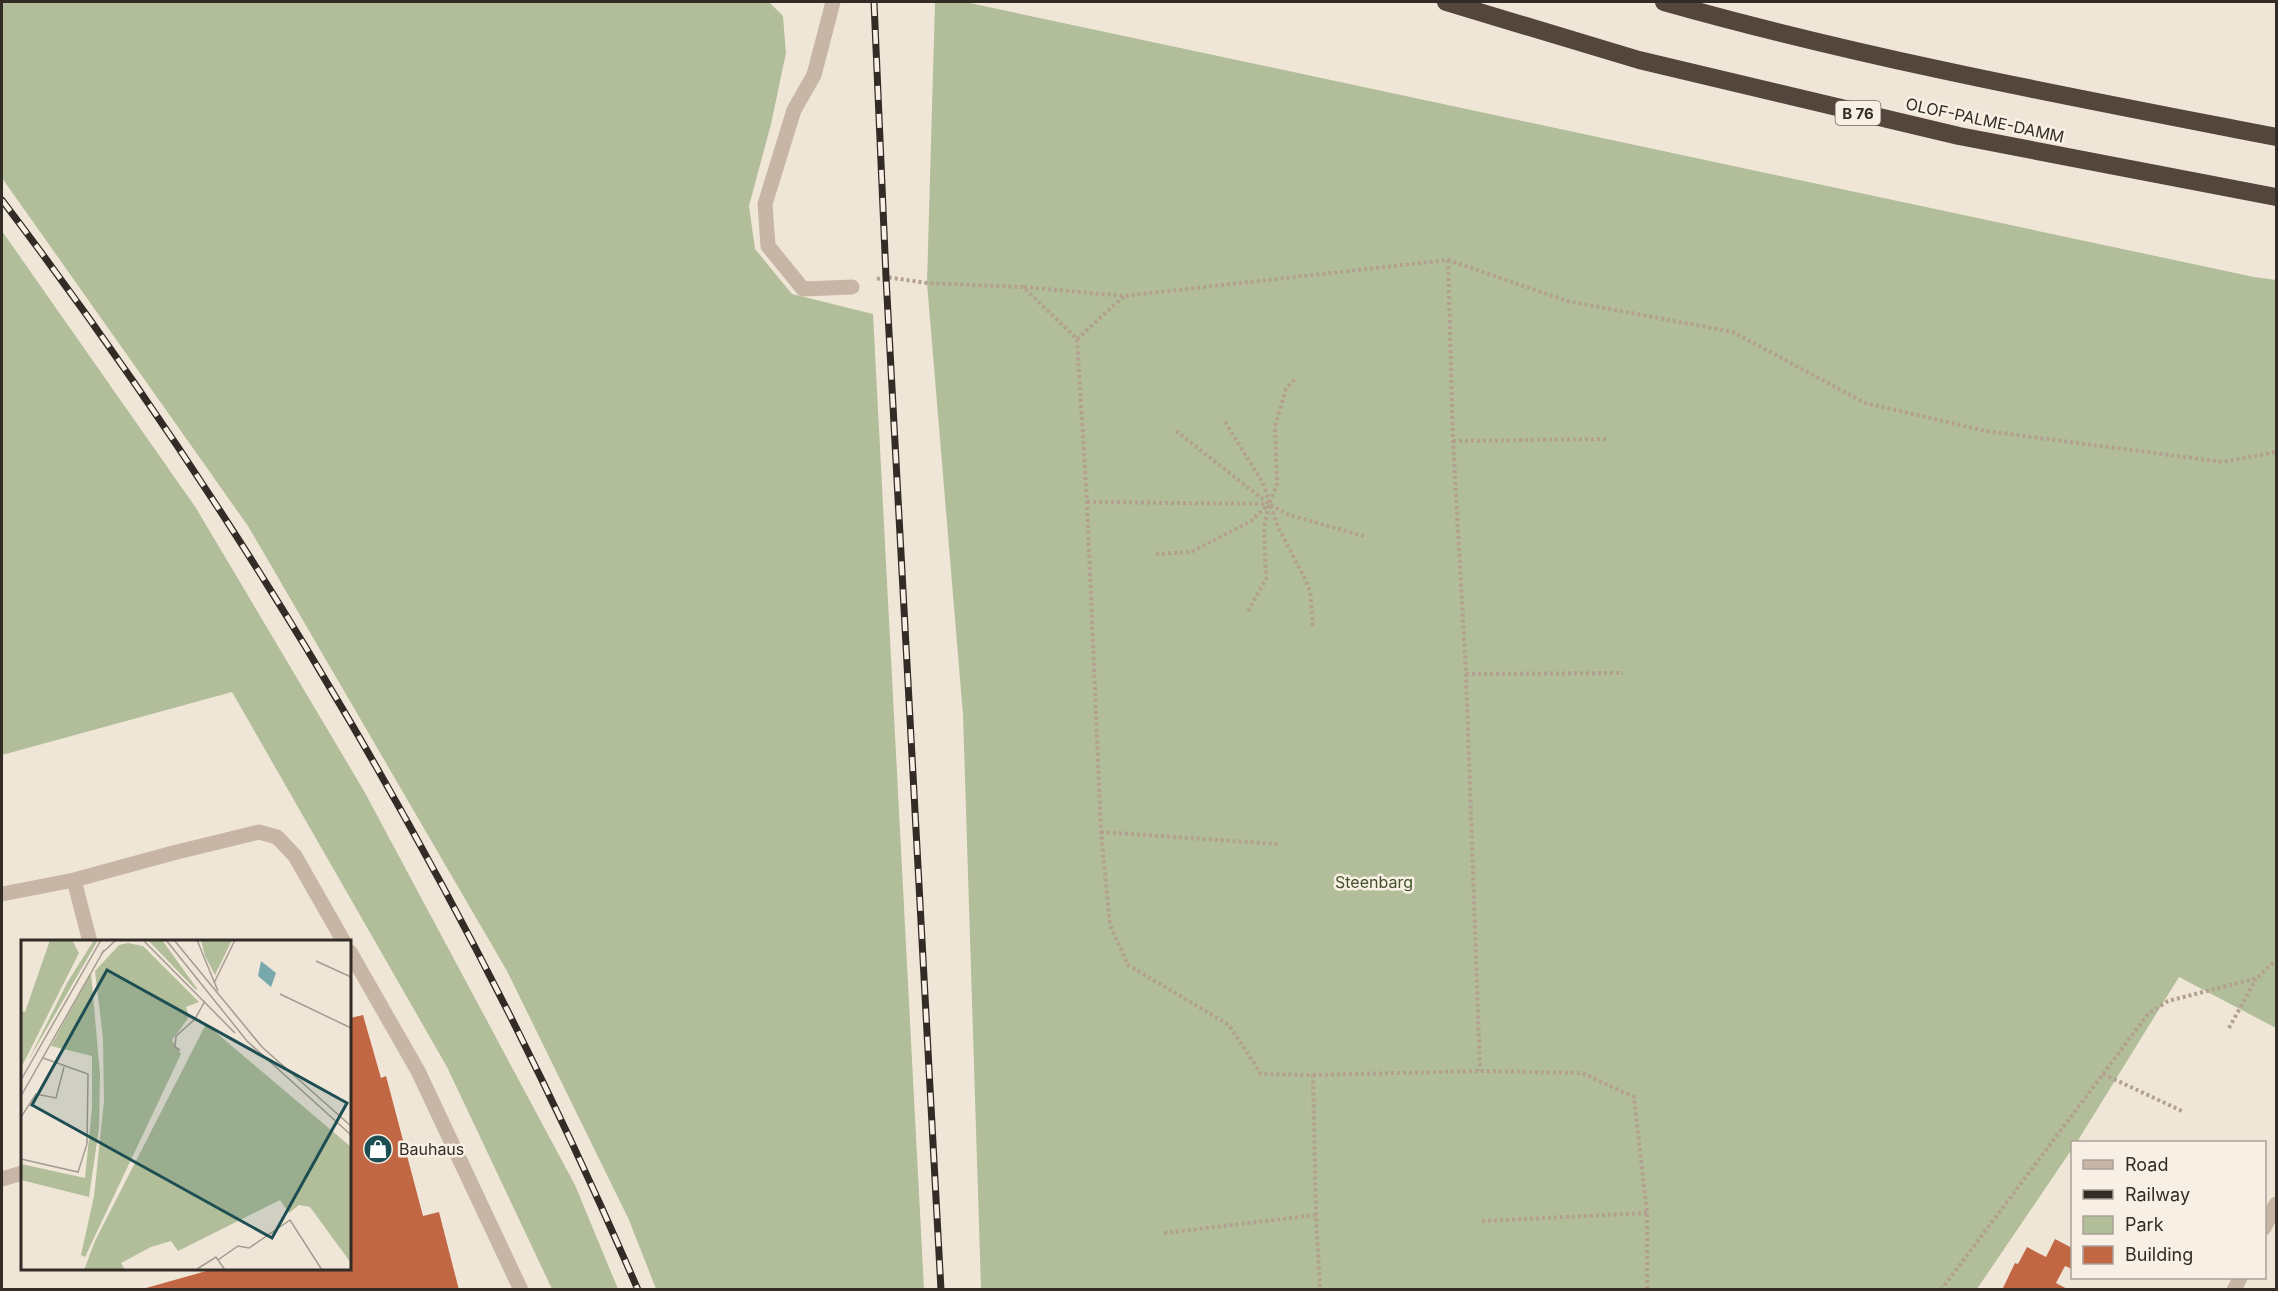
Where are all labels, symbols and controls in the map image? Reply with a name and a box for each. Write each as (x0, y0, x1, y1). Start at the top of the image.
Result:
street label: OLOF-PALME-DAMM (1904, 93, 2066, 147)
road number: B 76 (1836, 101, 1880, 125)
park label: Steenbarg (1335, 872, 1413, 892)
inset map (21, 940, 351, 1270)
shop icon: Bauhaus (362, 1133, 394, 1165)
place label: Bauhaus (399, 1139, 464, 1159)
legend (2071, 1141, 2266, 1279)
text: Road (2125, 1154, 2168, 1175)
text: Railway (2125, 1184, 2190, 1205)
text: Park (2125, 1214, 2164, 1235)
text: Building (2125, 1244, 2193, 1265)

